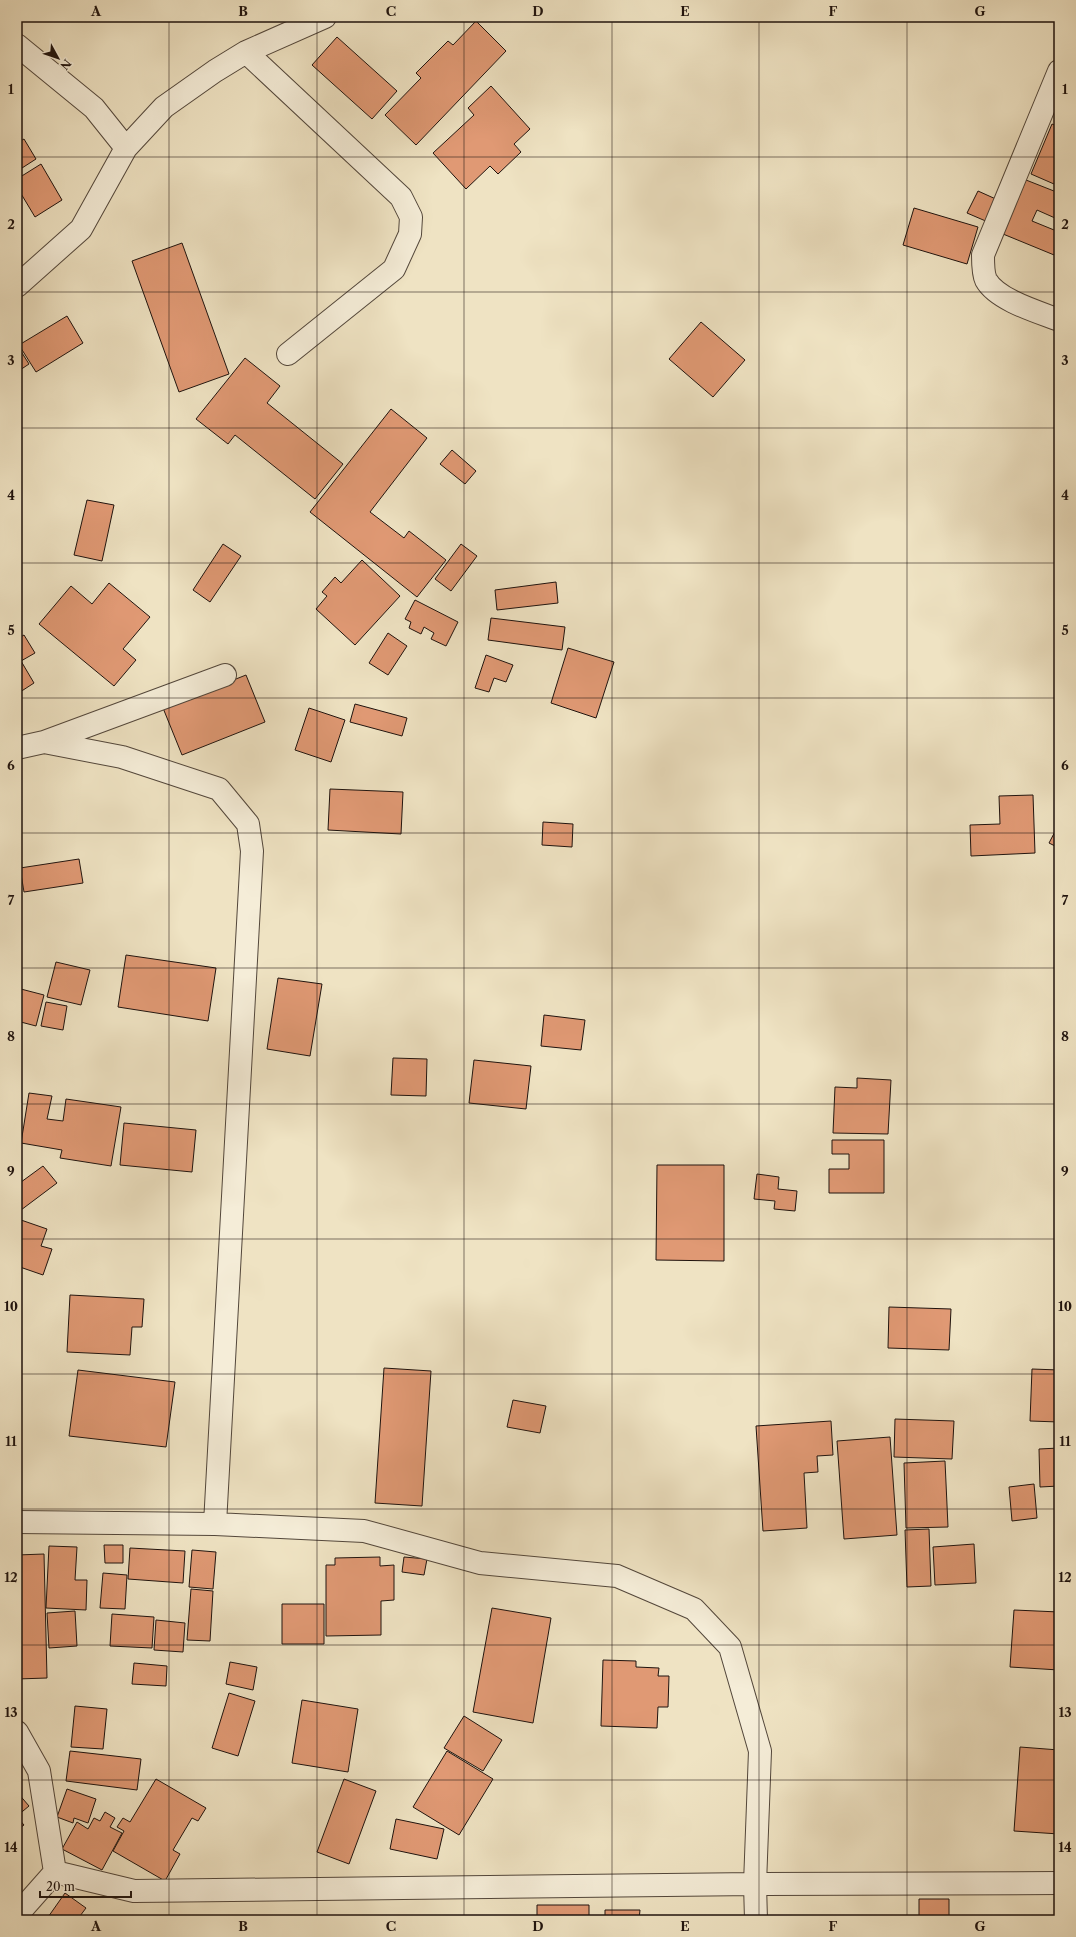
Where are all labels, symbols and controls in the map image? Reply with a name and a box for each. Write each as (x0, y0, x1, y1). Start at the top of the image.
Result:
text: A (90, 3, 102, 19)
text: B (238, 3, 248, 19)
text: C (386, 3, 396, 19)
text: D (532, 3, 544, 19)
text: E (680, 3, 690, 19)
text: F (829, 3, 838, 19)
text: G (974, 3, 986, 19)
north arrow (38, 38, 78, 78)
text: N (57, 56, 74, 73)
text: 1 (8, 81, 14, 97)
text: 1 (1062, 81, 1068, 97)
text: 2 (7, 216, 15, 232)
text: 2 (1061, 216, 1069, 232)
text: 3 (7, 352, 15, 368)
text: 3 (1061, 352, 1069, 368)
text: 4 (7, 487, 15, 503)
text: 4 (1061, 487, 1069, 503)
text: 5 (7, 622, 15, 638)
text: 5 (1061, 622, 1069, 638)
text: 6 (7, 757, 15, 773)
text: 6 (1061, 757, 1069, 773)
text: 7 (8, 892, 15, 908)
text: 7 (1062, 892, 1069, 908)
text: 8 (7, 1028, 15, 1044)
text: 8 (1061, 1028, 1069, 1044)
text: 9 (7, 1163, 15, 1179)
text: 9 (1061, 1163, 1069, 1179)
text: 10 (4, 1298, 18, 1314)
text: 10 (1058, 1298, 1072, 1314)
text: 11 (5, 1433, 17, 1449)
text: 11 (1059, 1433, 1071, 1449)
text: 12 (4, 1569, 18, 1585)
text: 12 (1058, 1569, 1072, 1585)
text: 13 (4, 1704, 18, 1720)
text: 13 (1058, 1704, 1072, 1720)
text: 14 (4, 1839, 18, 1855)
text: 14 (1058, 1839, 1072, 1855)
scale bar (40, 1873, 131, 1899)
text: 20 m (46, 1879, 75, 1894)
text: A (90, 1918, 102, 1934)
text: B (238, 1918, 248, 1934)
text: C (386, 1918, 396, 1934)
text: D (532, 1918, 544, 1934)
text: E (680, 1918, 690, 1934)
text: F (829, 1918, 838, 1934)
text: G (974, 1918, 986, 1934)

